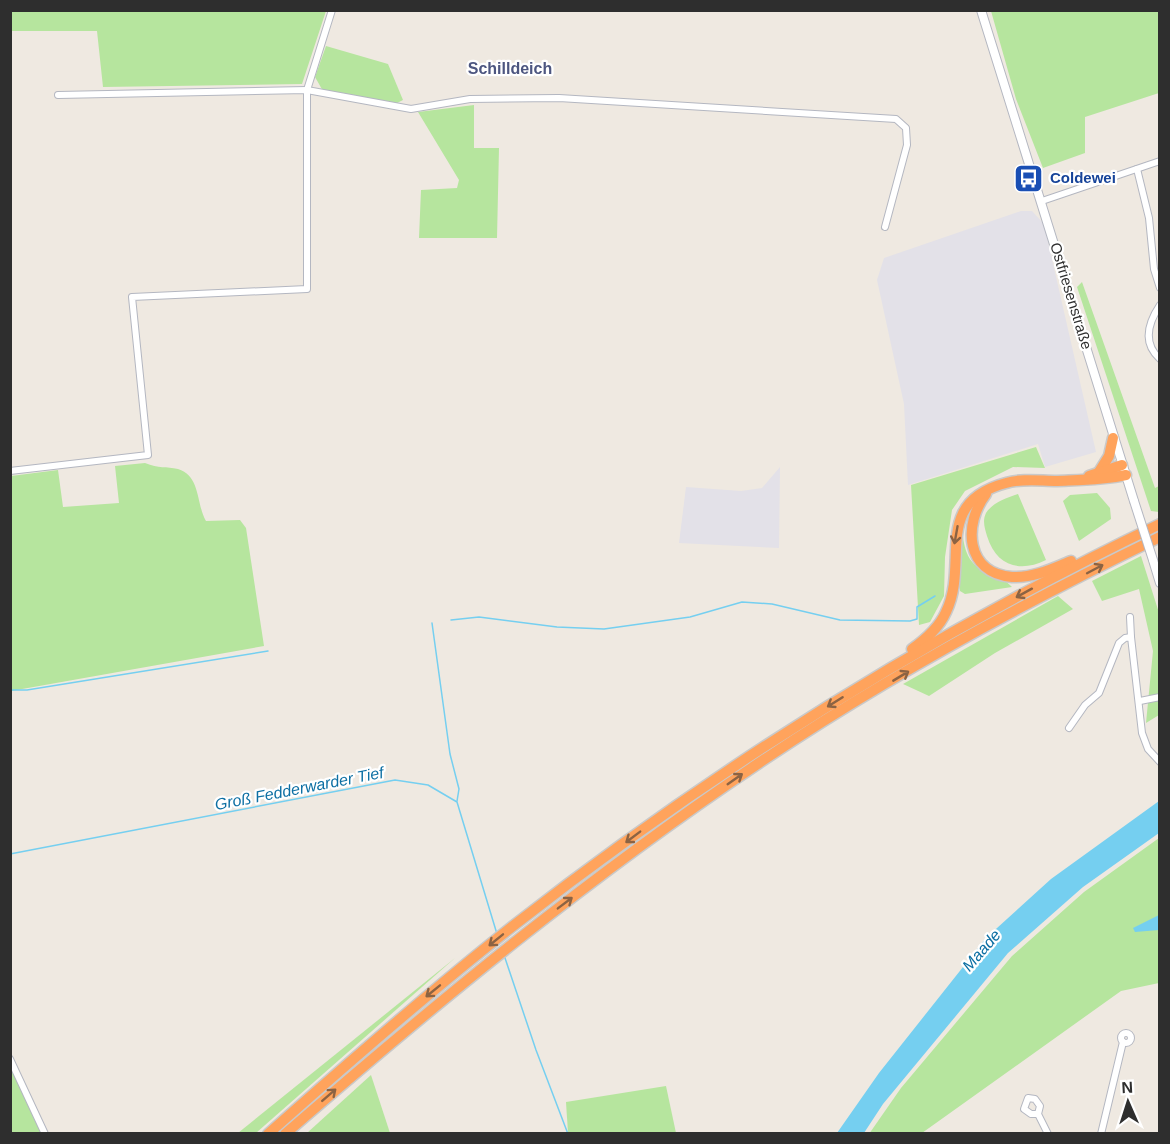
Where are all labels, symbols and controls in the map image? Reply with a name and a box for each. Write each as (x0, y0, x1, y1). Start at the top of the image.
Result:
district label: Schilldeich (468, 60, 552, 77)
bus stop icon: Coldewei (1013, 162, 1045, 194)
place label: Coldewei (1050, 169, 1116, 186)
street label: Ostfriesenstraße (1047, 240, 1096, 351)
one-way arrow (950, 525, 961, 544)
one-way arrow (1086, 563, 1103, 575)
one-way arrow (1016, 588, 1034, 599)
one-way arrow (891, 670, 909, 681)
one-way arrow (826, 696, 843, 709)
water label: Groß Fedderwarder Tief (213, 763, 386, 813)
one-way arrow (727, 773, 743, 785)
one-way arrow (625, 831, 641, 844)
one-way arrow (557, 897, 573, 910)
water label: Maade (959, 926, 1004, 974)
one-way arrow (489, 933, 504, 947)
one-way arrow (425, 985, 441, 998)
north arrow (1098, 1072, 1158, 1132)
text: N (1121, 1079, 1133, 1096)
one-way arrow (321, 1088, 336, 1102)

